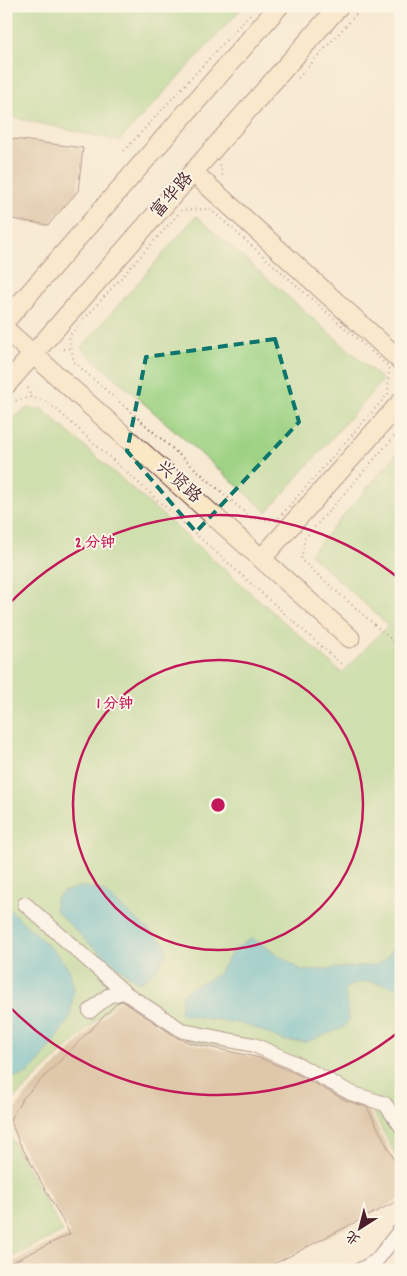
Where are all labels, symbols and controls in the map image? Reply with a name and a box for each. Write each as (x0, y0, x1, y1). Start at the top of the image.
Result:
street label: 富华路 (146, 167, 200, 225)
street label: 兴贤路 (150, 456, 206, 510)
text: 2 分钟 (75, 533, 115, 555)
text: 1 分钟 (97, 694, 133, 716)
centre of rings (209, 796, 227, 814)
north arrow (334, 1204, 384, 1254)
text: 北 (342, 1225, 365, 1249)

